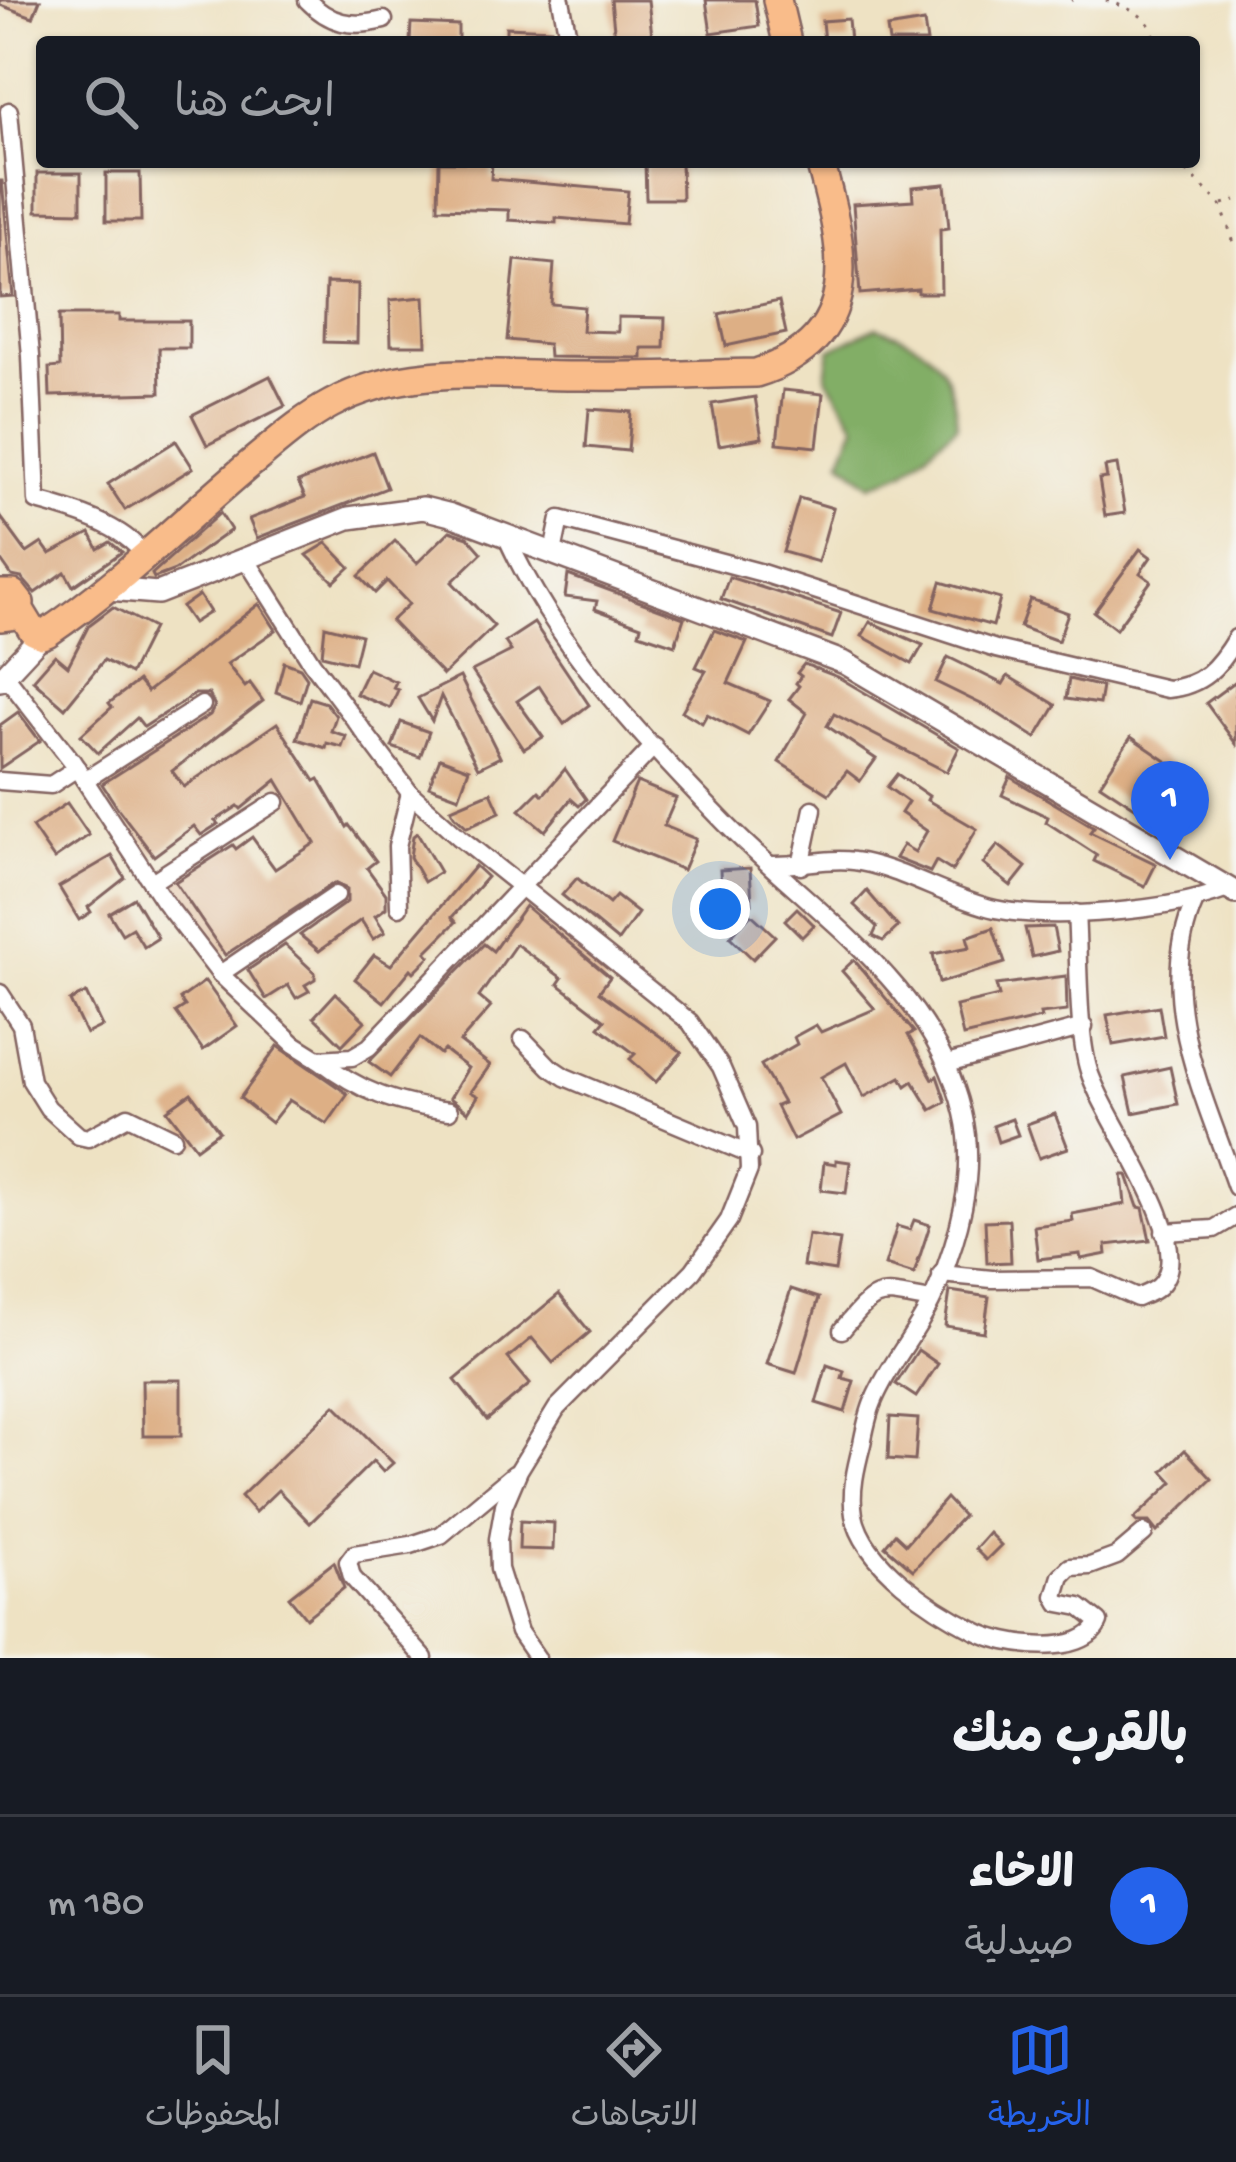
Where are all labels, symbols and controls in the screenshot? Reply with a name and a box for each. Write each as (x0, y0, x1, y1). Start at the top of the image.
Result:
search box (36, 36, 1200, 168)
icon: search (78, 69, 144, 135)
text: ابحث هنا (174, 80, 335, 133)
pin: 1 (1131, 761, 1209, 860)
your location (690, 879, 750, 939)
text: بالقرب منك (952, 1711, 1188, 1771)
text: الاخاء (969, 1851, 1074, 1904)
text: 180 m (48, 1883, 144, 1929)
text: 1 (1141, 1883, 1157, 1929)
text: صيدلية (964, 1924, 1074, 1970)
tab: المحفوظات (145, 2017, 281, 2143)
tab: الاتجاهات (571, 2017, 698, 2143)
tab: الخريطة (988, 2017, 1091, 2143)

